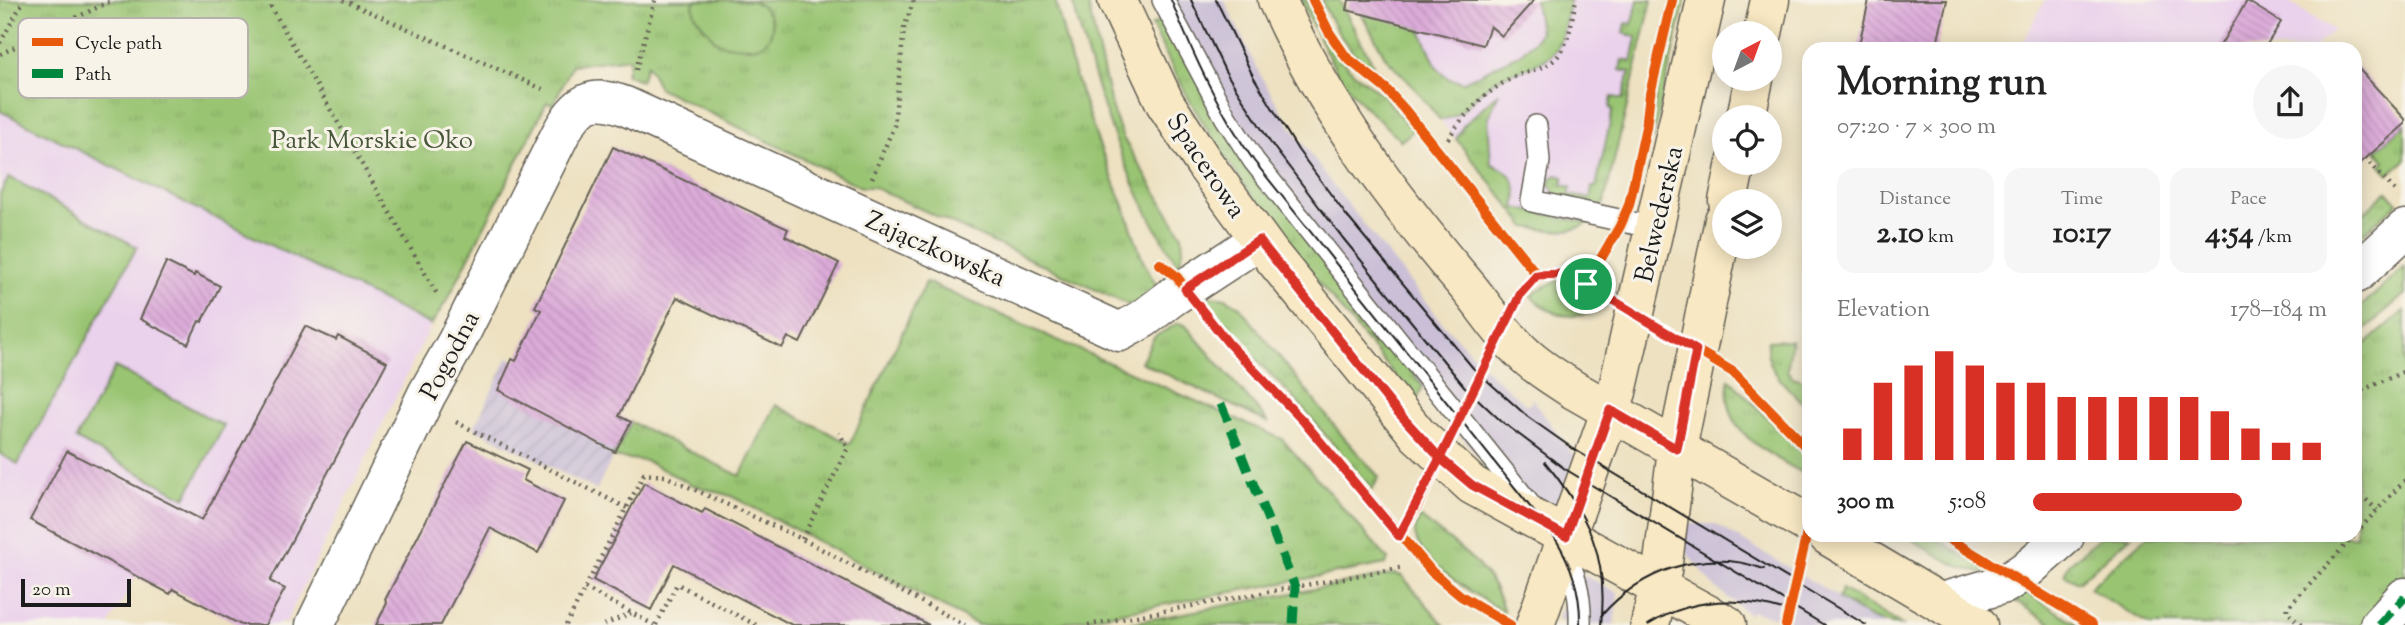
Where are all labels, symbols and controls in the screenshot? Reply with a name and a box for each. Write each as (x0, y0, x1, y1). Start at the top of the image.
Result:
legend (18, 18, 248, 98)
north arrow (1712, 21, 1782, 91)
map controls (1712, 21, 1782, 259)
text: Cycle path (75, 31, 162, 58)
text: Morning run (1837, 58, 2047, 112)
text: Path (75, 62, 112, 89)
button: share (2253, 65, 2327, 139)
button: locate (1712, 105, 1782, 175)
street label: Spacerowa (1156, 106, 1254, 227)
text: 07:20 · 7 × 300 m (1837, 111, 1996, 144)
park label: Park Morskie Oko (271, 123, 473, 160)
street label: Belwederska (1627, 143, 1694, 286)
text: Distance (1880, 186, 1951, 213)
text: Time (2061, 186, 2103, 213)
text: Pace (2230, 186, 2267, 213)
button: layers (1712, 189, 1782, 259)
street label: Zajączkowska (859, 203, 1011, 298)
text: 2.10 (1877, 213, 1924, 256)
text: 10:17 (2053, 213, 2111, 256)
text: 4:54 (2205, 213, 2254, 256)
text: km (1924, 224, 1954, 251)
text: /km (2254, 224, 2292, 251)
pin (1556, 254, 1616, 314)
icon: arrive (1567, 265, 1605, 303)
text: Elevation (1837, 294, 1930, 327)
text: 178–184 m (2230, 294, 2327, 327)
street label: Pogodna (412, 305, 490, 408)
text: 300 m (1837, 486, 1894, 519)
text: 5:08 (1949, 486, 1986, 519)
scale bar (21, 576, 131, 608)
text: 20 m (32, 577, 71, 604)

